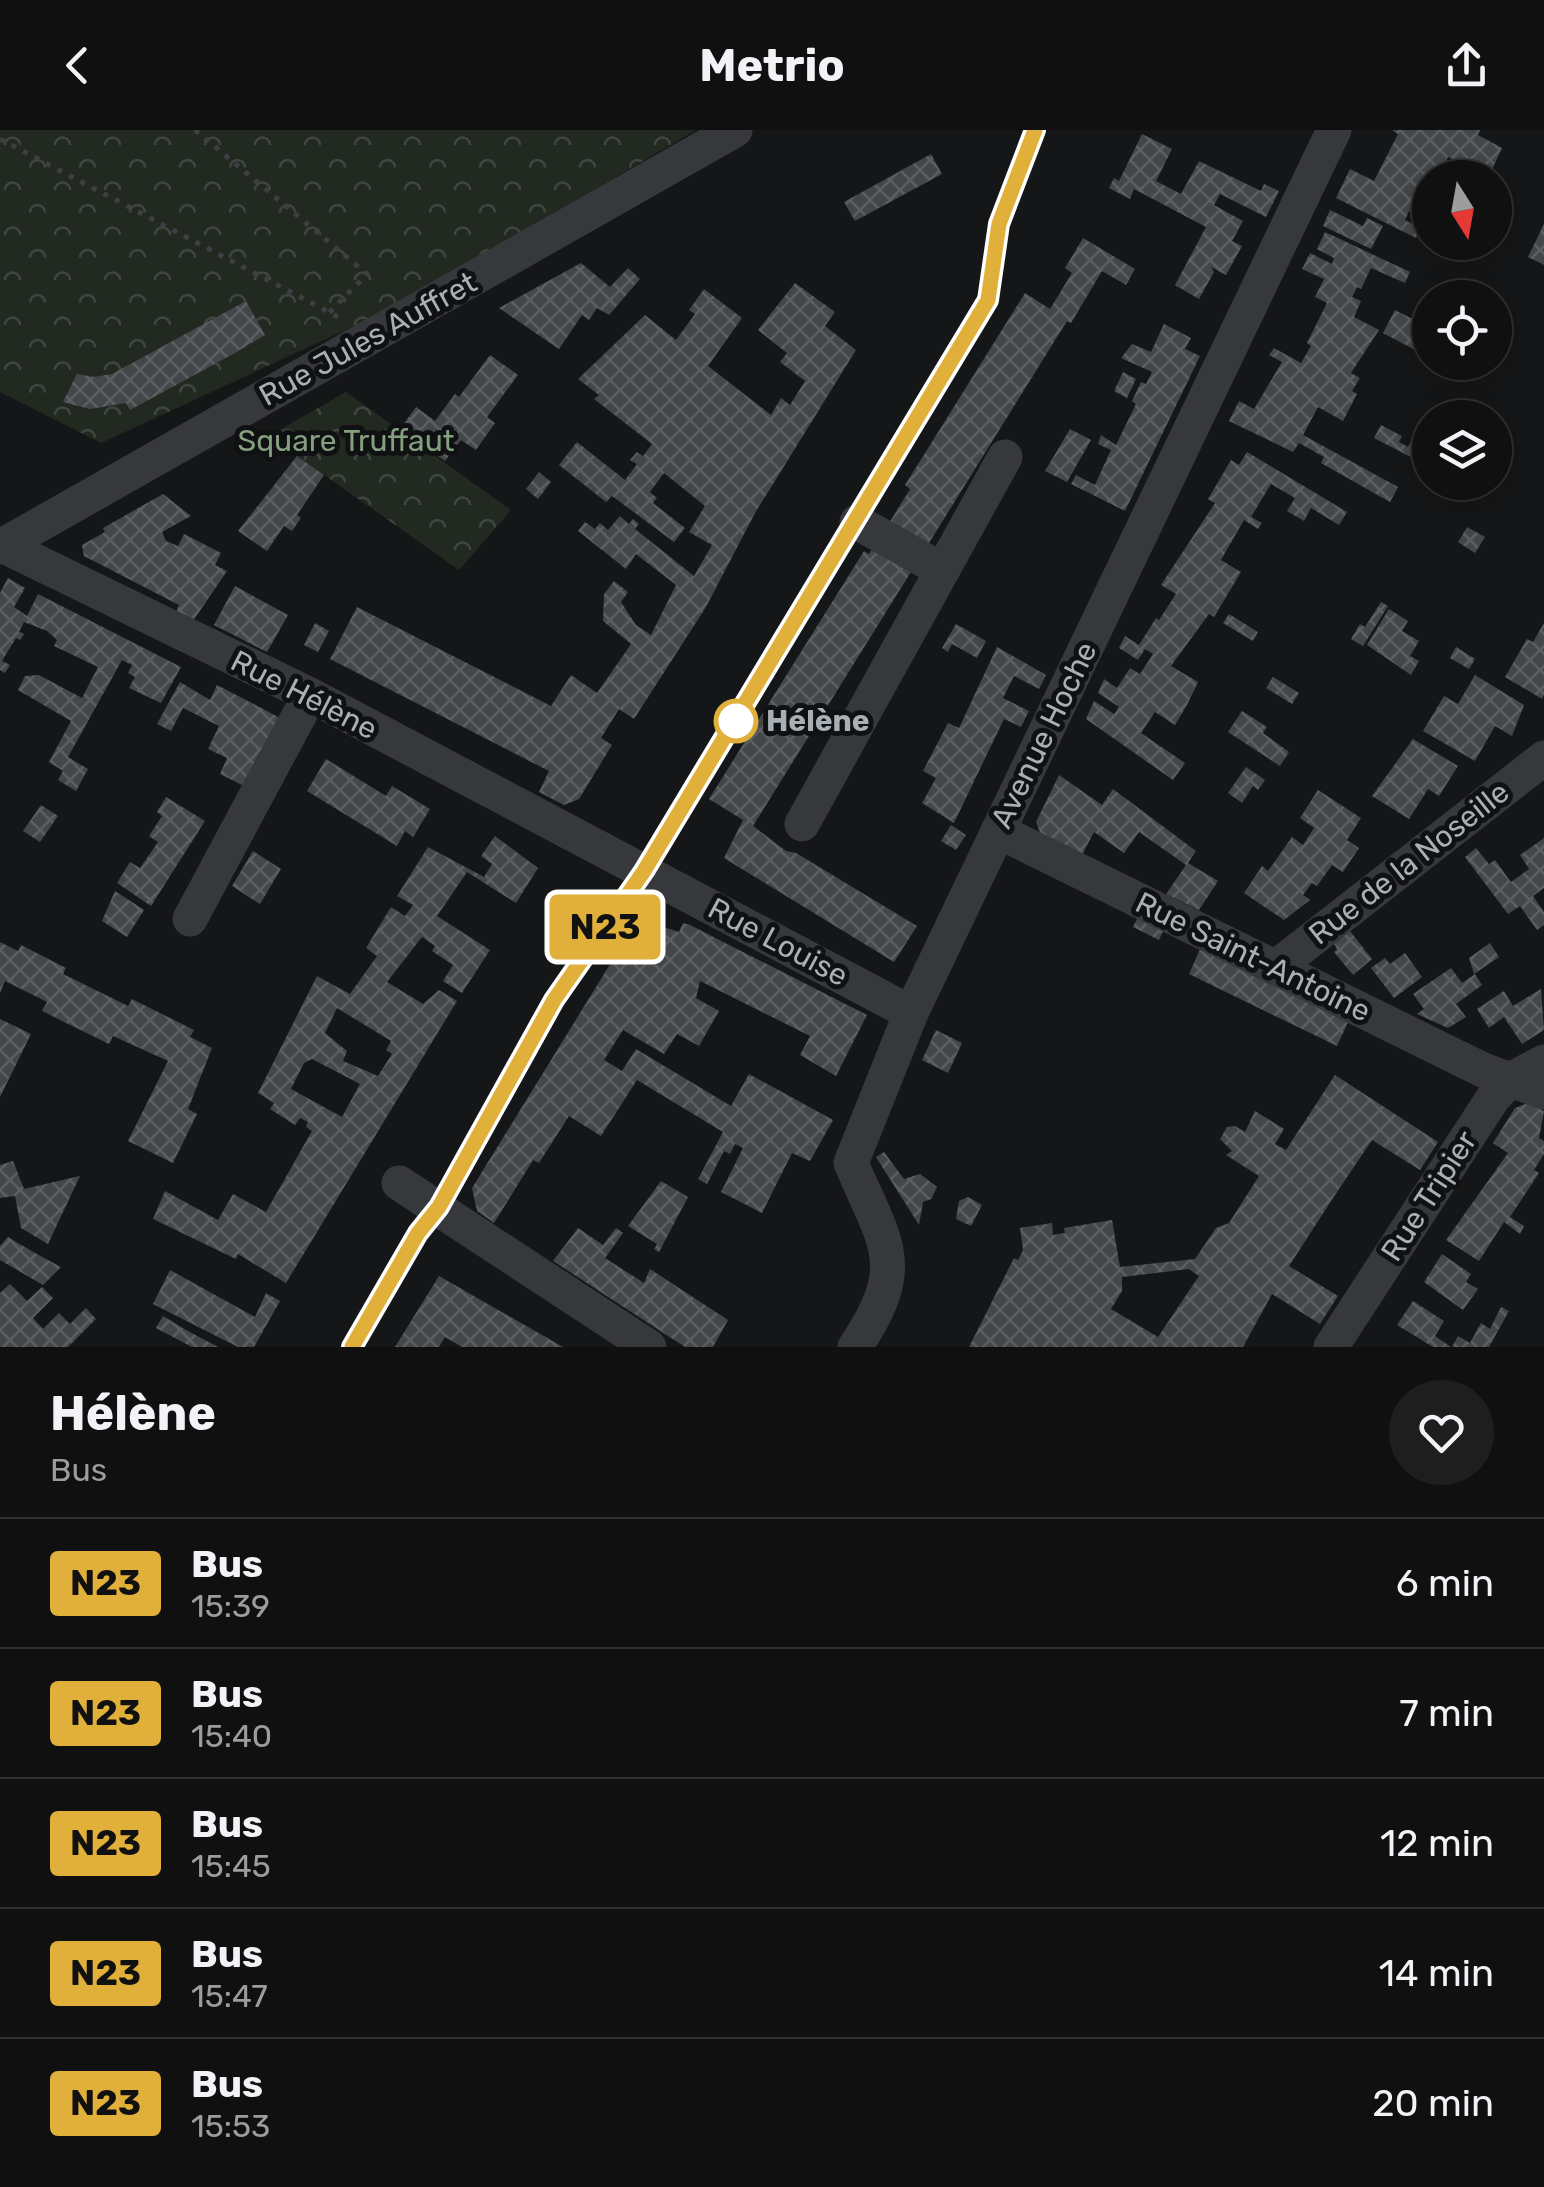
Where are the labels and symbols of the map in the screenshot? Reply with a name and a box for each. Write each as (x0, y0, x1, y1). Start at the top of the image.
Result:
north arrow (1412, 160, 1512, 260)
street label: Rue Jules Auffret (253, 264, 483, 414)
park label: Square Truffaut (238, 423, 455, 459)
street label: Avenue Hoche (983, 636, 1105, 834)
street label: Rue Hélène (225, 643, 383, 747)
marker: Hélène (715, 700, 757, 742)
place label: Hélène (766, 703, 870, 739)
street label: Rue de la Noseille (1302, 774, 1516, 952)
street label: Rue Saint-Antoine (1130, 885, 1376, 1029)
street label: Rue Louise (702, 890, 854, 994)
line badge: N23 (548, 894, 662, 960)
street label: Rue Tripier (1374, 1124, 1485, 1268)

